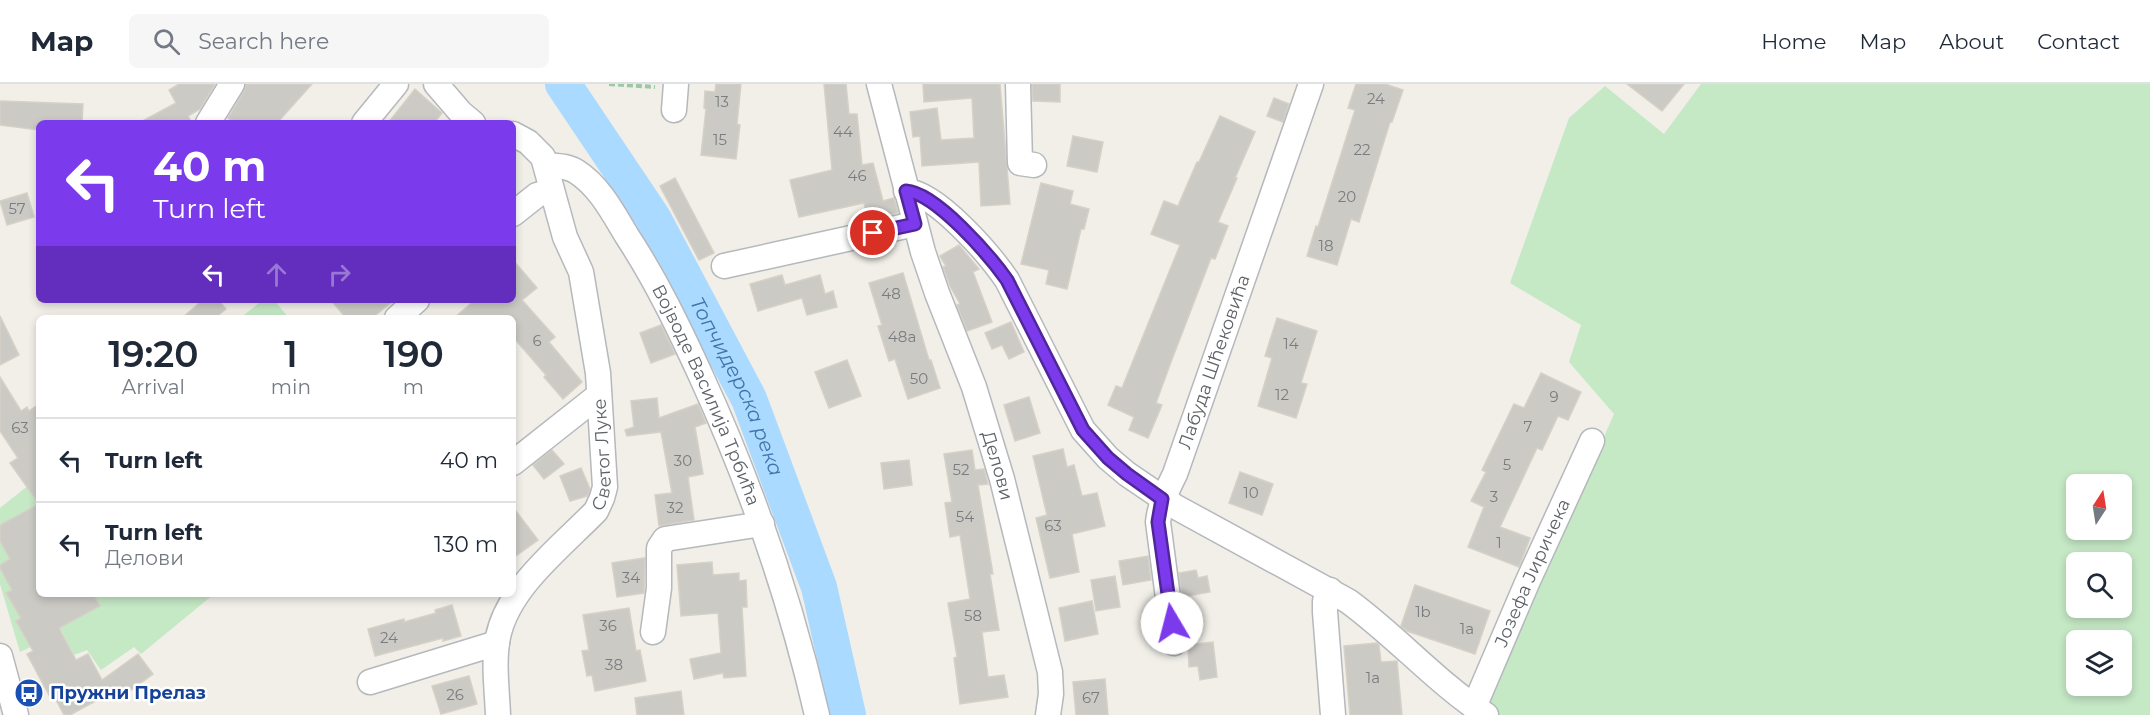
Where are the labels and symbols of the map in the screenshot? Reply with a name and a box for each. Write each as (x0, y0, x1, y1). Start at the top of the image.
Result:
house number: 24 (1367, 89, 1385, 108)
house number: 13 (715, 92, 729, 111)
house number: 44 (833, 122, 853, 141)
house number: 15 (713, 130, 727, 149)
house number: 22 (1353, 140, 1371, 159)
house number: 46 (847, 166, 867, 185)
house number: 20 (1338, 187, 1356, 206)
house number: 57 (8, 199, 26, 218)
pin (847, 207, 898, 258)
house number: 18 (1319, 236, 1334, 255)
street label: Лабуда Шћековића (1174, 272, 1255, 452)
street label: Војводе Василија Трбића (647, 281, 765, 509)
house number: 48 (881, 284, 901, 303)
water label: Топчидерска река (685, 293, 789, 479)
house number: 48a (888, 327, 916, 346)
house number: 6 (532, 331, 542, 350)
house number: 14 (1283, 334, 1299, 353)
house number: 50 (910, 369, 928, 388)
house number: 12 (1275, 385, 1289, 404)
house number: 9 (1549, 387, 1559, 406)
street label: Светог Луке (587, 398, 616, 514)
house number: 7 (1524, 417, 1533, 436)
house number: 63 (11, 418, 29, 437)
street label: Делови (977, 428, 1018, 502)
house number: 30 (674, 451, 692, 470)
house number: 5 (1503, 455, 1511, 474)
house number: 52 (953, 460, 969, 479)
north arrow (2066, 474, 2132, 540)
house number: 10 (1243, 483, 1259, 502)
house number: 3 (1490, 487, 1498, 506)
street label: Јозефа Јиричека (1490, 495, 1575, 651)
house number: 32 (667, 498, 683, 517)
house number: 54 (956, 507, 974, 526)
house number: 63 (1044, 516, 1062, 535)
house number: 1 (1496, 533, 1502, 552)
house number: 34 (622, 568, 640, 587)
position arrow (1140, 591, 1204, 655)
house number: 1b (1415, 602, 1431, 621)
house number: 58 (964, 606, 982, 625)
house number: 36 (599, 616, 617, 635)
house number: 1a (1460, 619, 1474, 638)
house number: 24 (380, 628, 398, 647)
house number: 38 (605, 655, 623, 674)
house number: 1a (1366, 668, 1380, 687)
bus stop icon: Пружни Прелаз (13, 677, 45, 709)
place label: Пружни Прелаз (50, 682, 206, 704)
house number: 26 (446, 685, 464, 704)
house number: 67 (1082, 688, 1100, 707)

